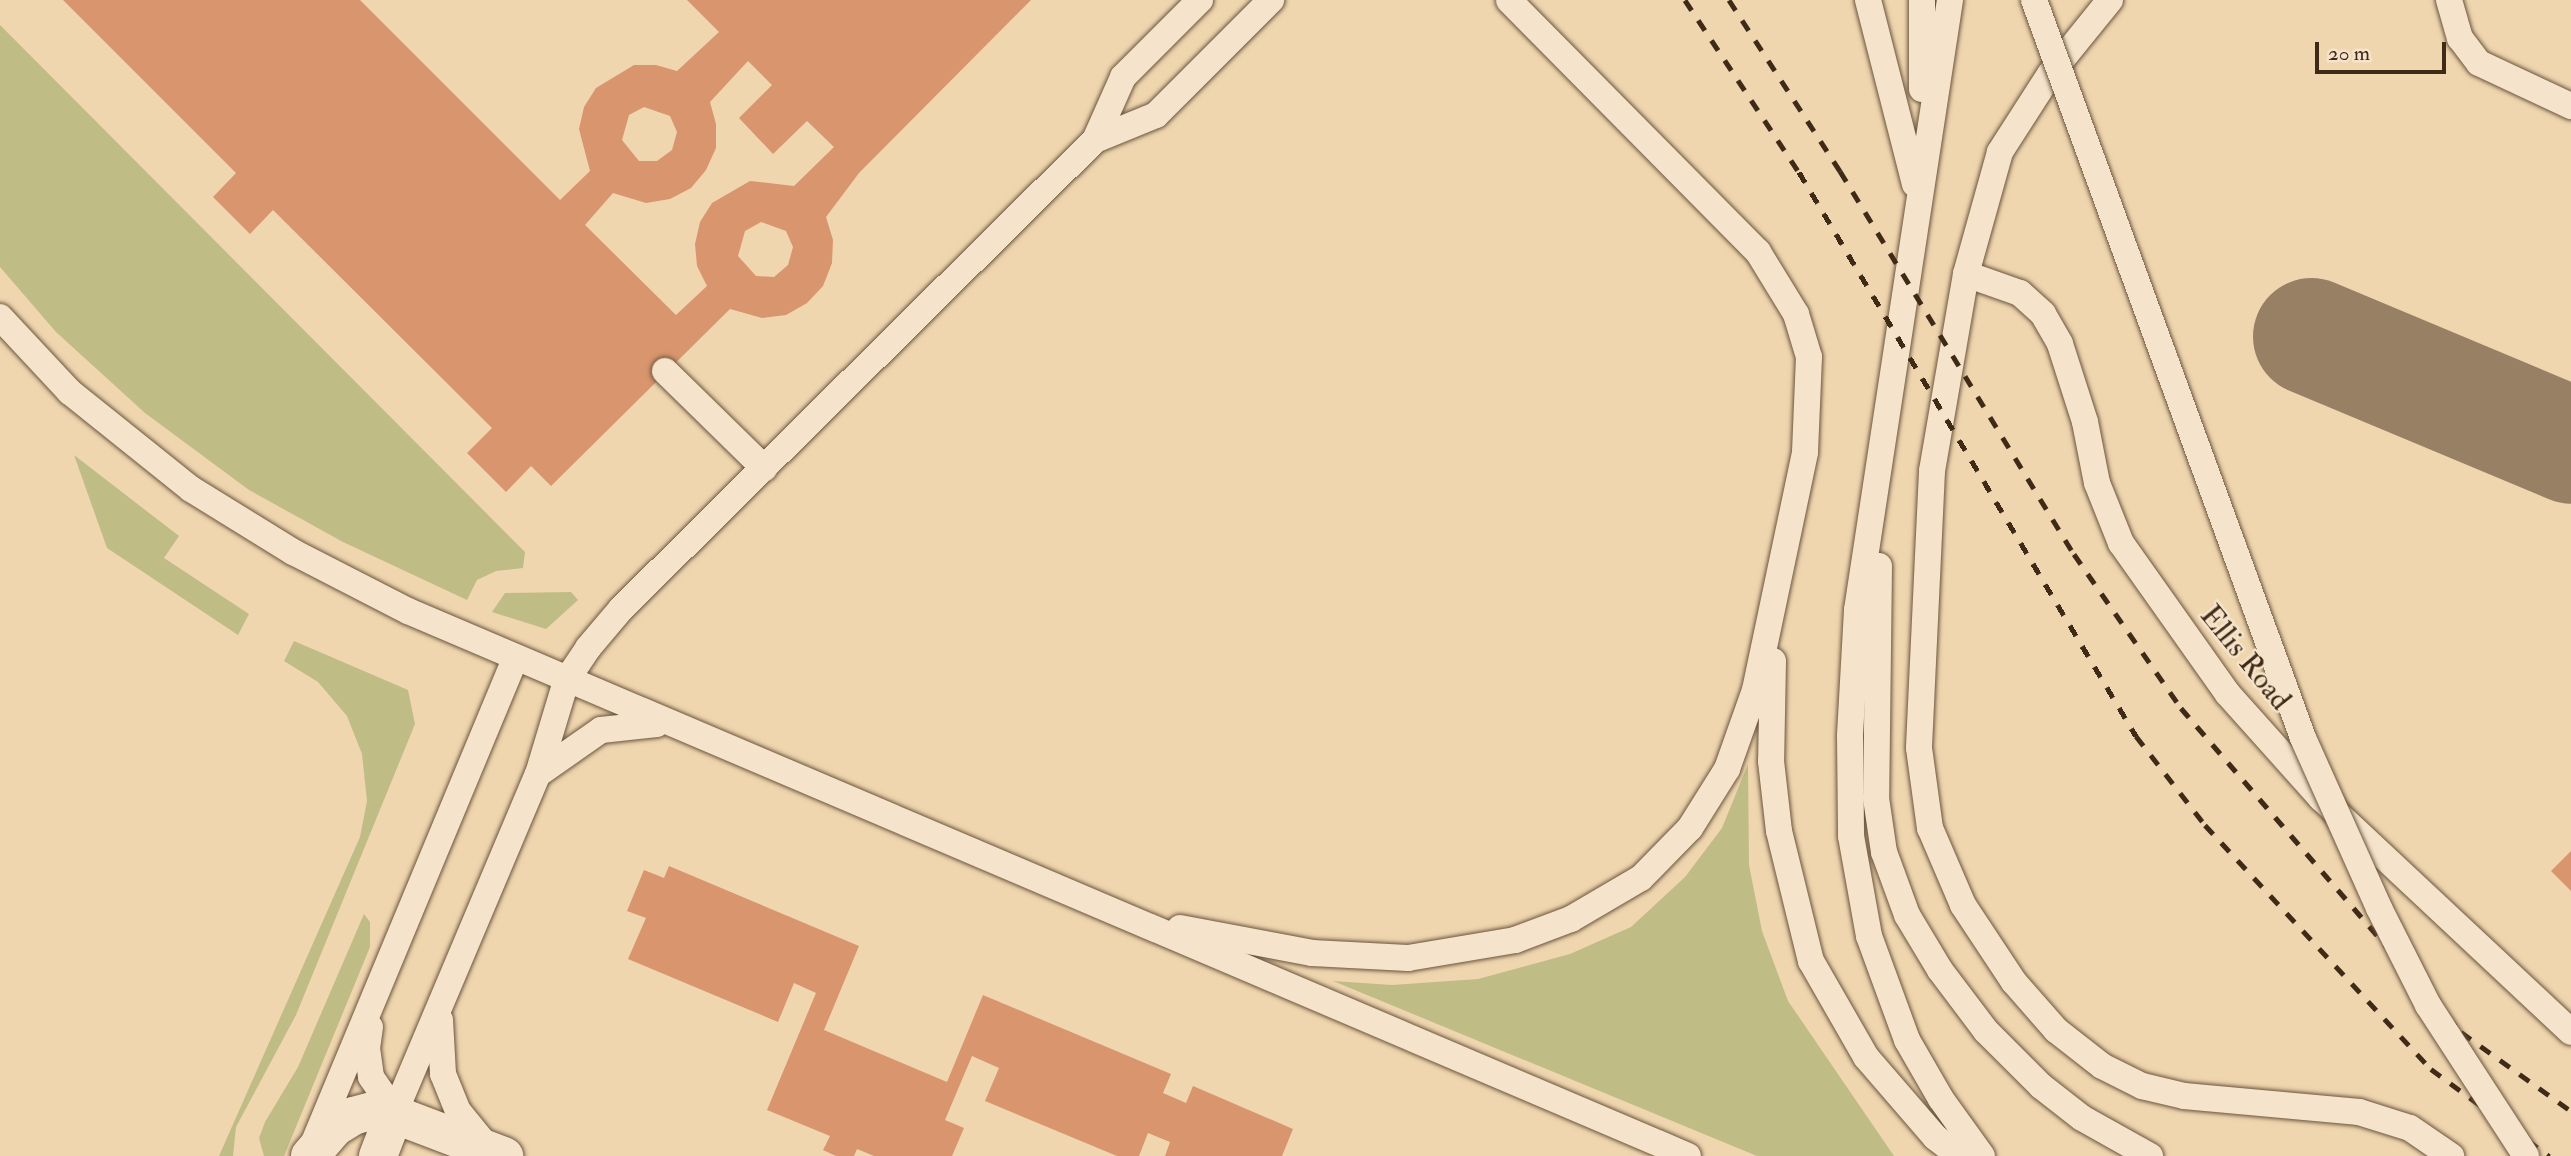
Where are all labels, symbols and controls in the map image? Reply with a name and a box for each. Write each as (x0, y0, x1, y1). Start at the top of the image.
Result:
scale bar (2319, 28, 2450, 72)
text: 20 m (2328, 40, 2370, 67)
street label: Ellis Road (2192, 598, 2298, 718)

